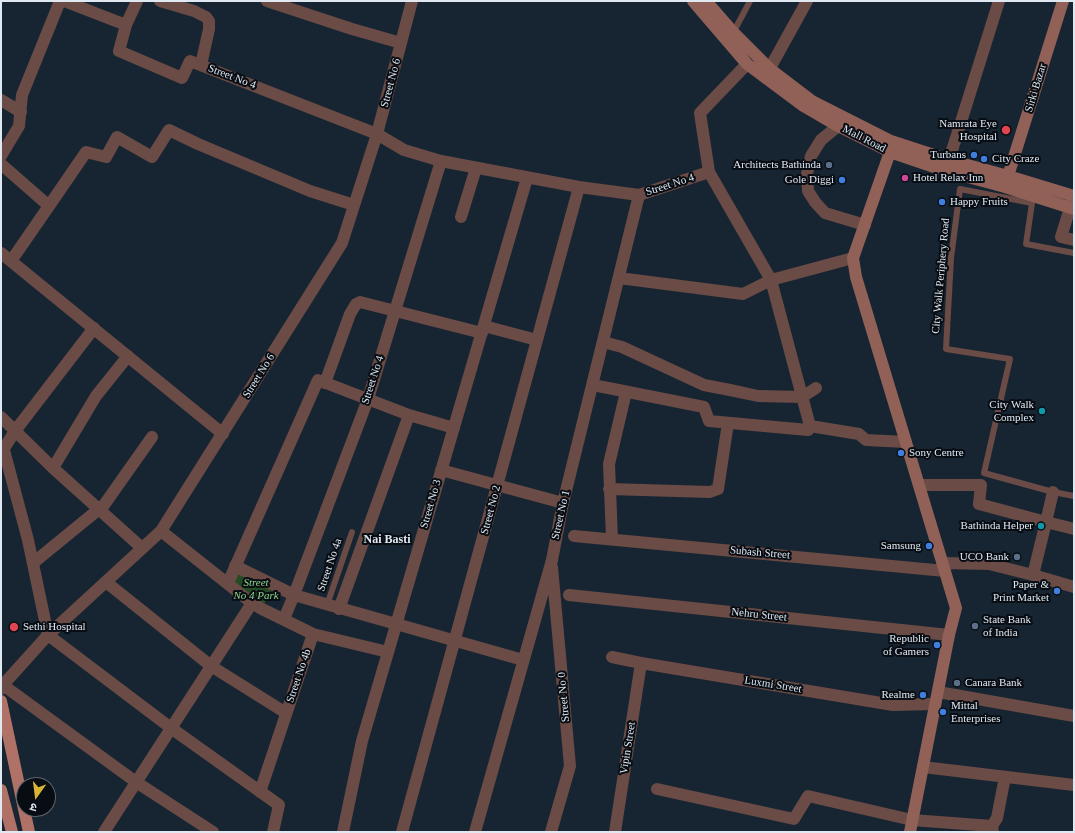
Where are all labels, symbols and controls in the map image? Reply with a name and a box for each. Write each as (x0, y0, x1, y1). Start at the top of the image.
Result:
street label: Street No 6 (378, 57, 404, 109)
street label: Street No 4 (206, 62, 258, 92)
street label: Sirki Bazar (1022, 62, 1050, 114)
place label: Namrata Eye Hospital (939, 117, 997, 143)
street label: Mall Road (840, 123, 888, 155)
marker: Namrata Eye Hospital (1000, 124, 1012, 136)
place label: Turbans (930, 148, 966, 162)
marker: Turbans (969, 150, 979, 160)
place label: City Craze (992, 152, 1039, 166)
marker: City Craze (979, 154, 989, 164)
place label: Architects Bathinda (733, 158, 821, 172)
marker: Architects Bathinda (824, 160, 834, 170)
street label: Street No 4 (644, 171, 696, 199)
place label: Hotel Relax Inn (913, 171, 983, 185)
place label: Gole Diggi (785, 173, 834, 187)
marker: Hotel Relax Inn (900, 173, 910, 183)
marker: Gole Diggi (837, 175, 847, 185)
place label: Happy Fruits (950, 195, 1008, 209)
marker: Happy Fruits (937, 197, 947, 207)
street label: City Walk Periphery Road (929, 218, 953, 334)
street label: Street No 6 (240, 351, 278, 401)
street label: Street No 4 (359, 354, 387, 406)
place label: City Walk Complex (989, 398, 1034, 424)
marker: City Walk Complex (1037, 406, 1047, 416)
place label: Sony Centre (909, 446, 964, 460)
marker: Sony Centre (896, 448, 906, 458)
street label: Street No 3 (418, 478, 444, 530)
street label: Street No 2 (478, 484, 504, 536)
street label: Street No 1 (549, 489, 573, 541)
place label: Bathinda Helper (961, 519, 1033, 533)
marker: Bathinda Helper (1036, 521, 1046, 531)
district label: Nai Basti (363, 533, 411, 547)
street label: Street No 4a (315, 537, 345, 593)
place label: Samsung (881, 539, 921, 553)
marker: Samsung (924, 541, 934, 551)
street label: Subash Street (729, 544, 791, 562)
place label: UCO Bank (960, 550, 1009, 564)
marker: UCO Bank (1012, 552, 1022, 562)
park label: Street No 4 Park (233, 576, 279, 602)
place label: Paper & Print Market (993, 578, 1049, 604)
marker: Paper & Print Market (1052, 586, 1062, 596)
street label: Nehru Street (731, 606, 787, 624)
place label: State Bank of India (983, 613, 1031, 639)
place label: Sethi Hospital (23, 620, 86, 634)
marker: Sethi Hospital (8, 621, 20, 633)
marker: State Bank of India (970, 621, 980, 631)
place label: Republic of Gamers (883, 632, 929, 658)
marker: Republic of Gamers (932, 640, 942, 650)
street label: Street No 4b (284, 648, 314, 704)
street label: Street No 0 (555, 671, 573, 723)
street label: Luxmi Street (743, 674, 803, 696)
place label: Canara Bank (965, 676, 1022, 690)
marker: Canara Bank (952, 678, 962, 688)
place label: Realme (881, 688, 915, 702)
marker: Realme (918, 690, 928, 700)
place label: Mittal Enterprises (951, 699, 1000, 725)
marker: Mittal Enterprises (938, 707, 948, 717)
street label: Vipin Street (617, 721, 639, 775)
north arrow (16, 777, 56, 817)
text: उ (29, 801, 38, 814)

